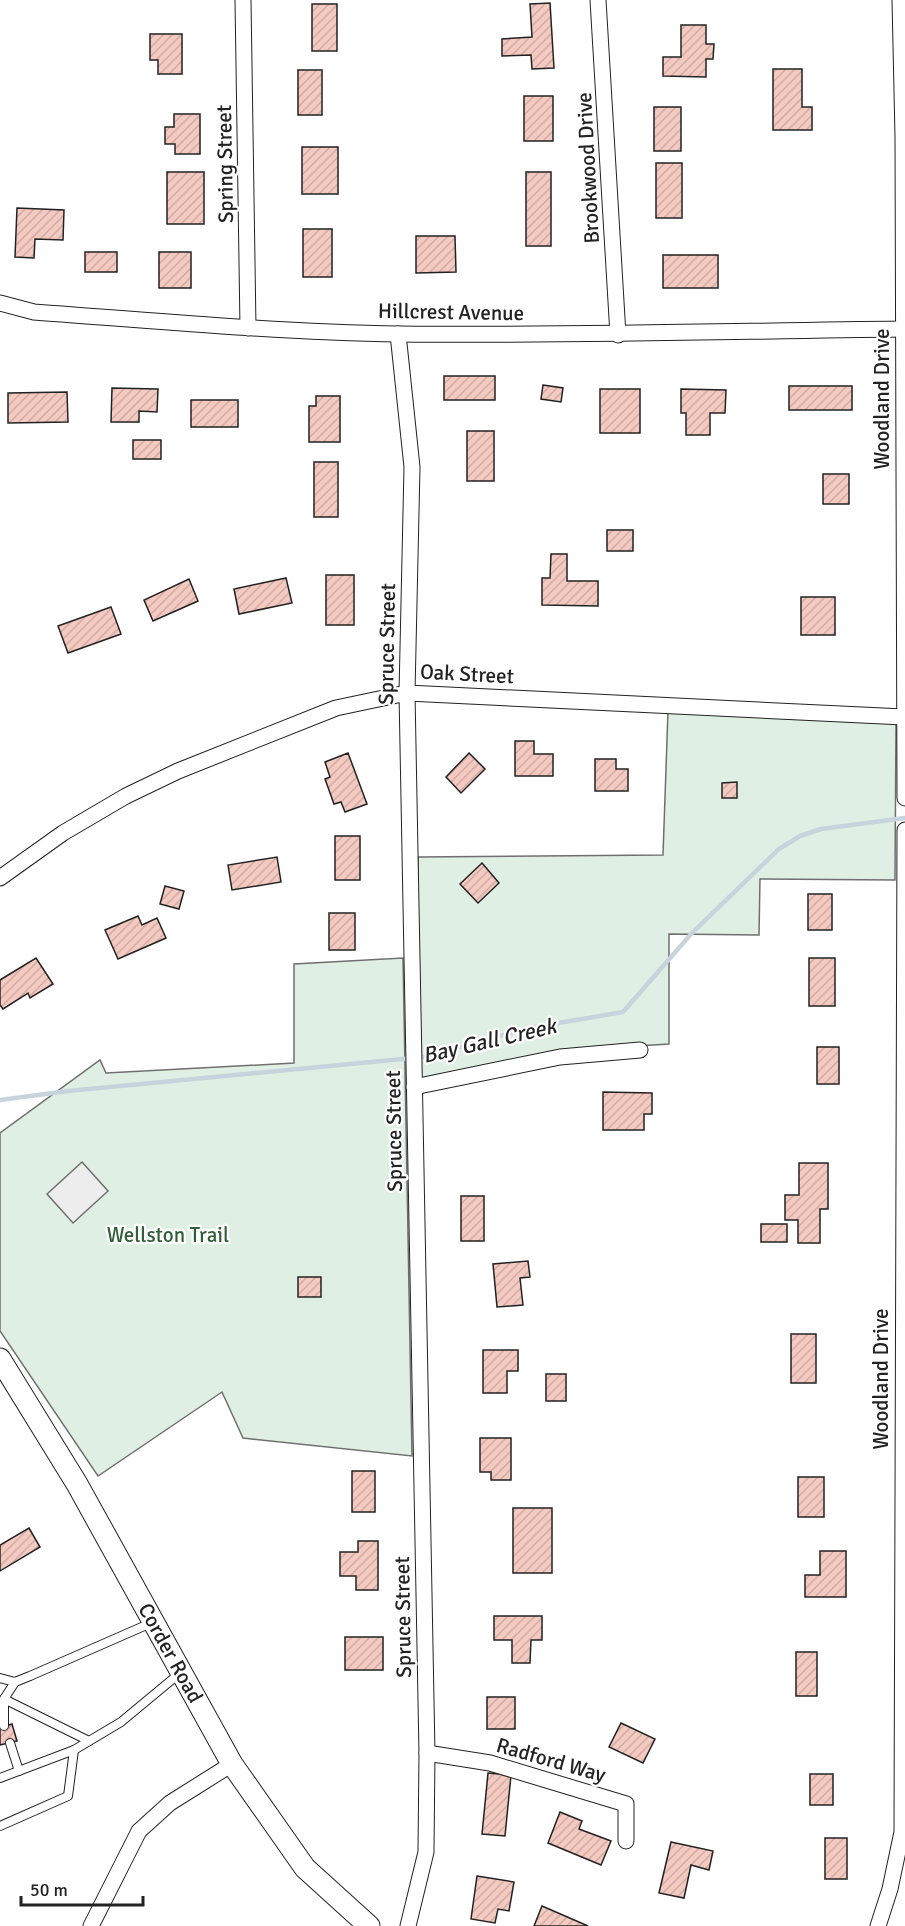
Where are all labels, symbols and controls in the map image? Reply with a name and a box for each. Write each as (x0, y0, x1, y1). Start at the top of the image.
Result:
street label: Brookwood Drive (571, 92, 605, 244)
street label: Spring Street (211, 105, 239, 223)
street label: Hillcrest Avenue (378, 298, 524, 326)
street label: Woodland Drive (869, 328, 895, 470)
street label: Spruce Street (373, 583, 401, 705)
street label: Oak Street (419, 659, 515, 689)
water label: Bay Gall Creek (420, 1012, 560, 1069)
street label: Spruce Street (380, 1070, 408, 1192)
park label: Wellston Trail (107, 1222, 229, 1248)
street label: Woodland Drive (868, 1308, 894, 1450)
street label: Spruce Street (389, 1556, 417, 1678)
street label: Corder Road (133, 1599, 209, 1707)
street label: Radford Way (493, 1732, 609, 1788)
scale bar (21, 1869, 142, 1907)
text: 50 m (30, 1879, 68, 1901)

